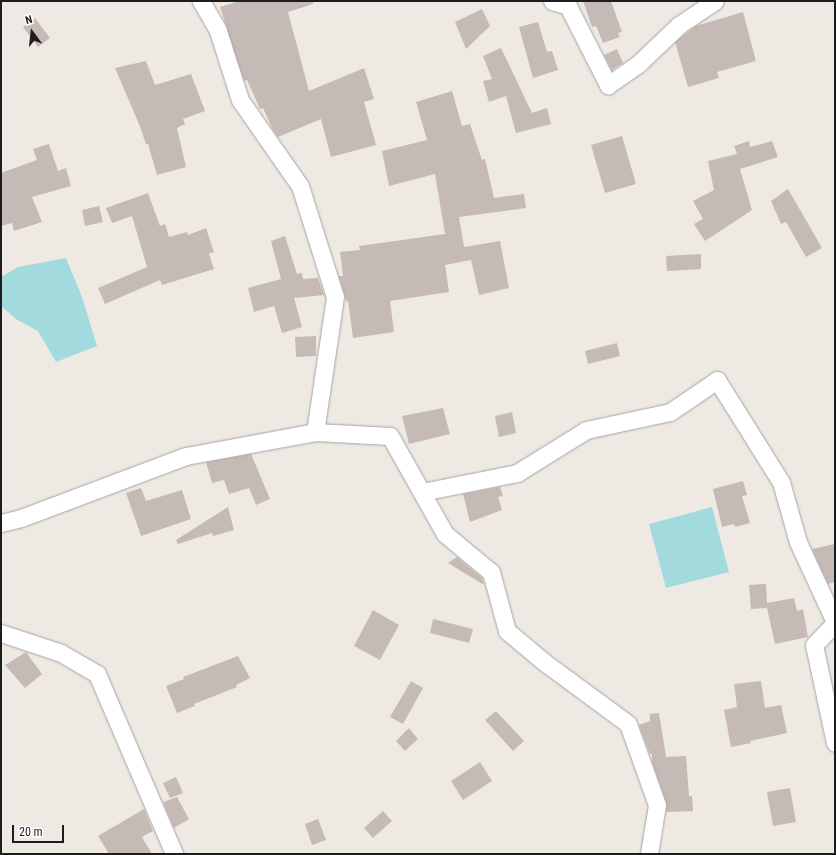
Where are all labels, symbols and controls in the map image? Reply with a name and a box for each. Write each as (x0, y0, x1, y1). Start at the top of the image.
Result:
north arrow (12, 12, 52, 52)
text: N (24, 13, 34, 27)
scale bar (14, 817, 66, 843)
text: 20 m (19, 825, 43, 839)

